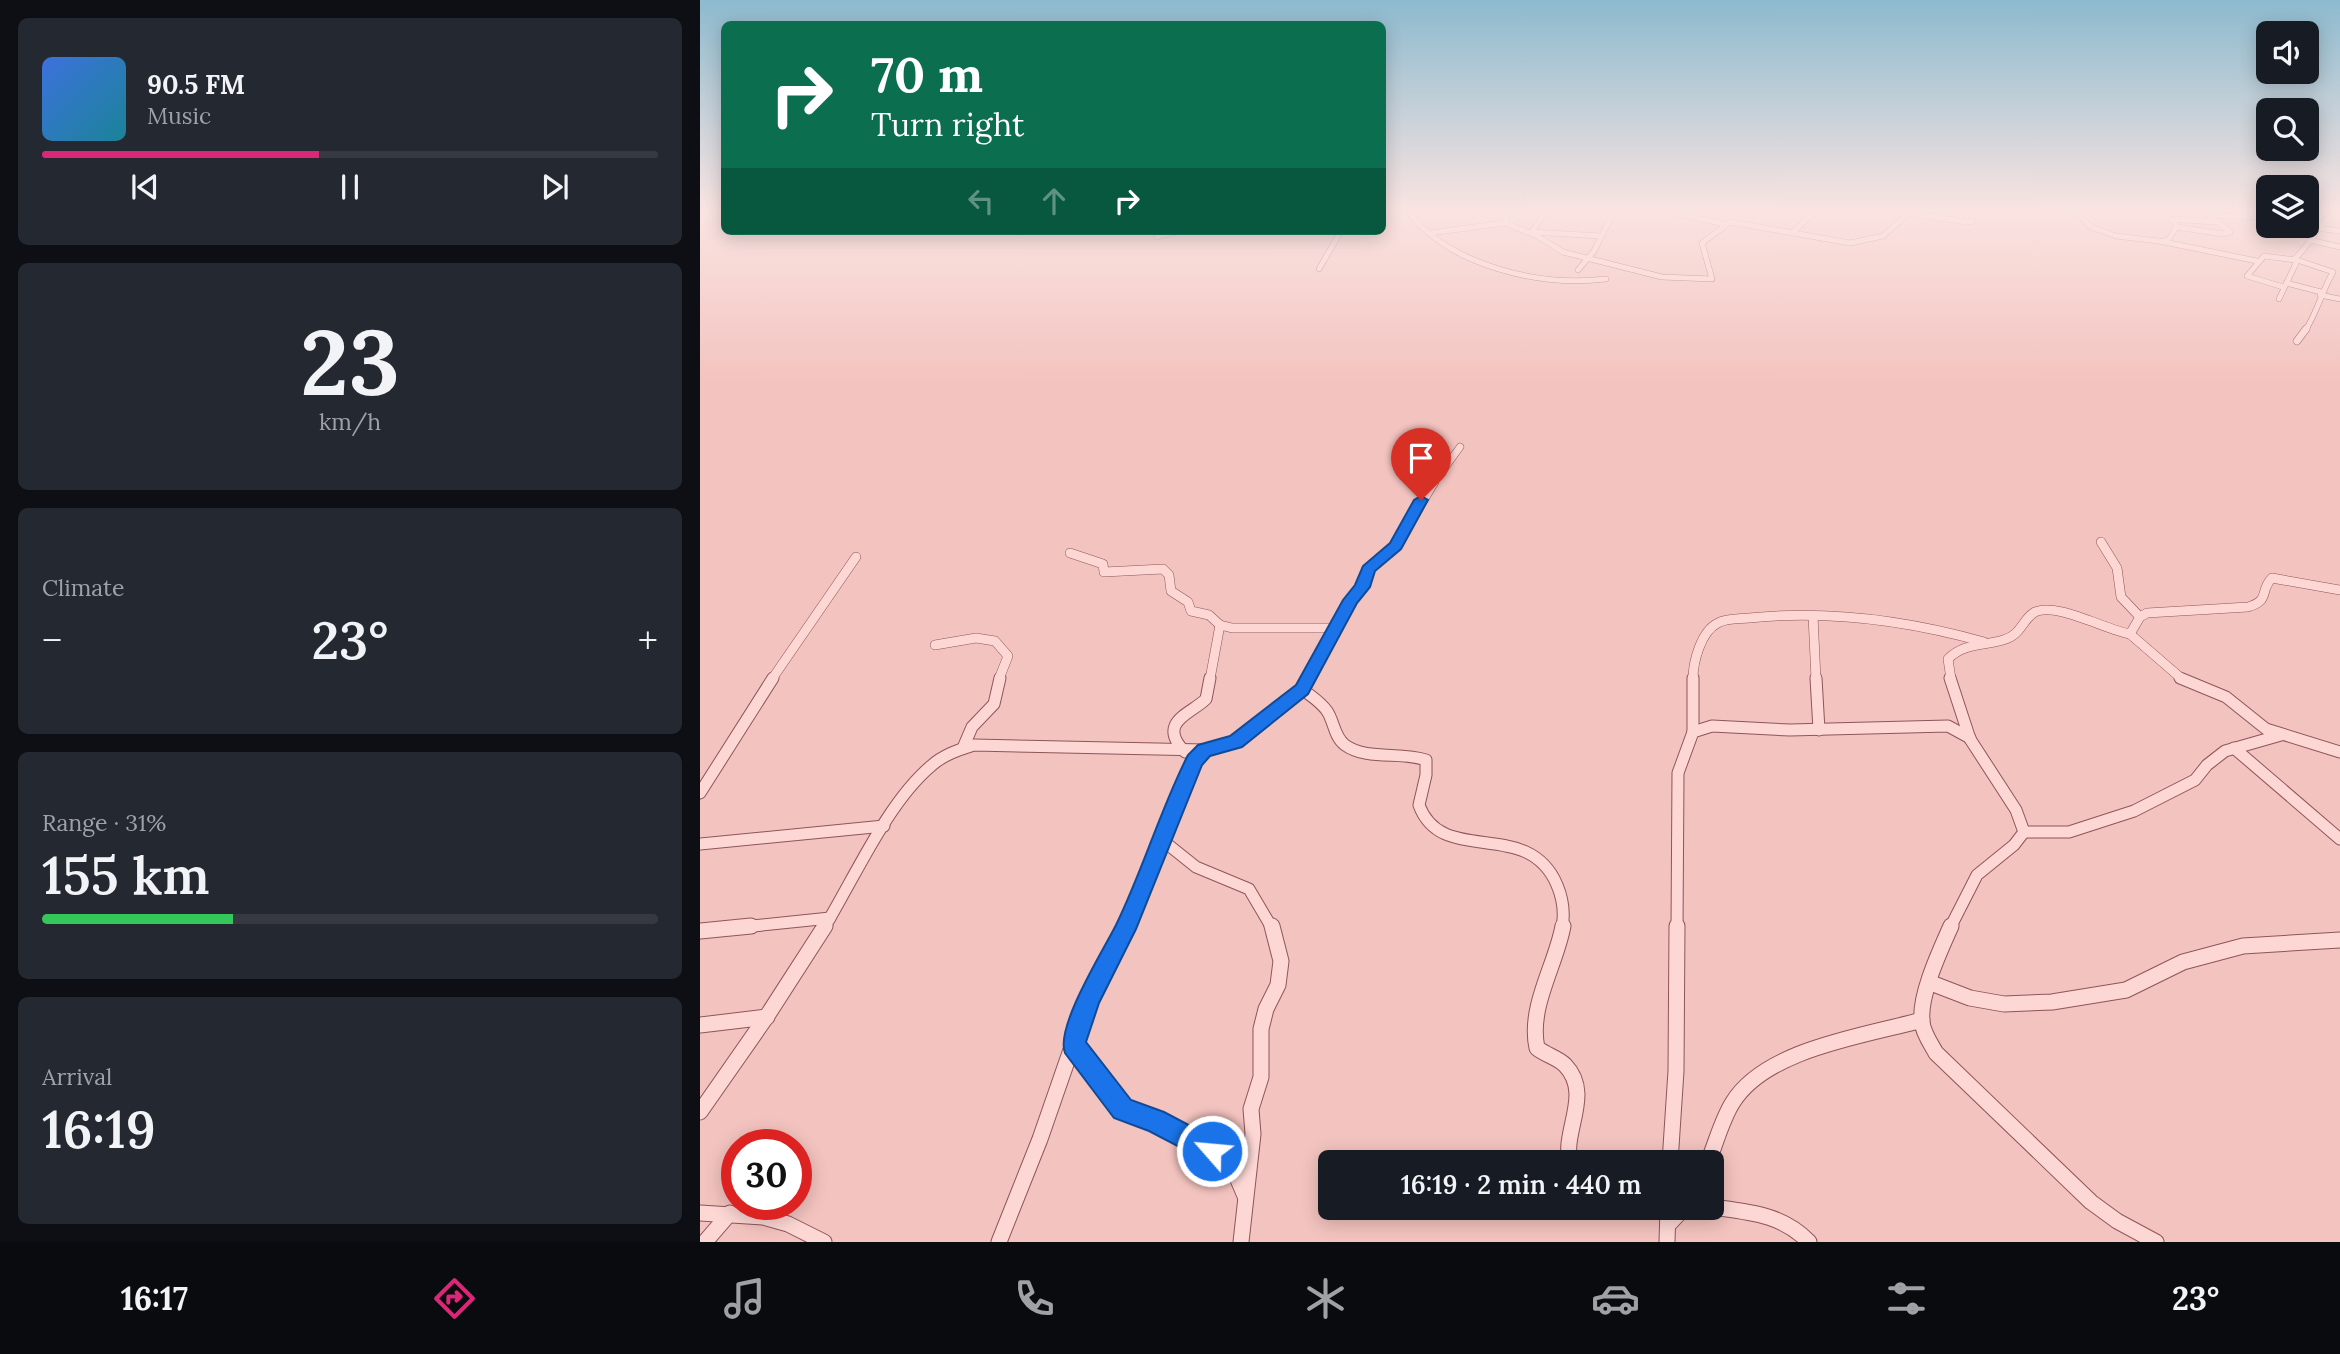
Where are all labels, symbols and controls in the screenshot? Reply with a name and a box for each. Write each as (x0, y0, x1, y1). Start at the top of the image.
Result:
map controls (2256, 21, 2319, 238)
button: sound (2256, 21, 2319, 84)
text: 70 m (871, 43, 983, 105)
icon: right (756, 49, 847, 140)
text: 90.5 FM (147, 68, 245, 101)
button: search (2256, 98, 2319, 161)
text: Music (147, 101, 211, 130)
text: Turn right (871, 104, 1024, 145)
icon: previous (126, 168, 164, 206)
icon: pause (331, 168, 369, 206)
icon: next (536, 168, 574, 206)
button: layers (2256, 175, 2319, 238)
icon: left (962, 182, 1000, 220)
icon: ahead (1035, 182, 1073, 220)
icon: right (1108, 182, 1146, 220)
text: 23 (300, 303, 400, 420)
text: km/h (319, 407, 381, 436)
pin (1391, 428, 1451, 500)
icon: arrive (1402, 439, 1440, 477)
text: Climate (42, 573, 124, 602)
text: 23° (312, 607, 388, 673)
text: − (42, 616, 62, 664)
text: + (638, 616, 658, 664)
text: Range · 31% (42, 808, 166, 837)
text: 155 km (42, 842, 210, 908)
text: Arrival (42, 1062, 112, 1091)
text: 16:19 (42, 1096, 156, 1162)
position arrow (1175, 1114, 1249, 1188)
speed limit sign: 30 (721, 1129, 812, 1220)
text: 16:19 · 2 min · 440 m (1401, 1168, 1641, 1201)
icon: directions (430, 1274, 479, 1323)
icon: music (720, 1274, 769, 1323)
icon: phone (1010, 1274, 1059, 1323)
icon: climate (1301, 1274, 1350, 1323)
icon: car (1591, 1274, 1640, 1323)
icon: filters (1882, 1274, 1931, 1323)
text: 16:17 (121, 1278, 188, 1319)
text: 23° (2172, 1278, 2219, 1319)

